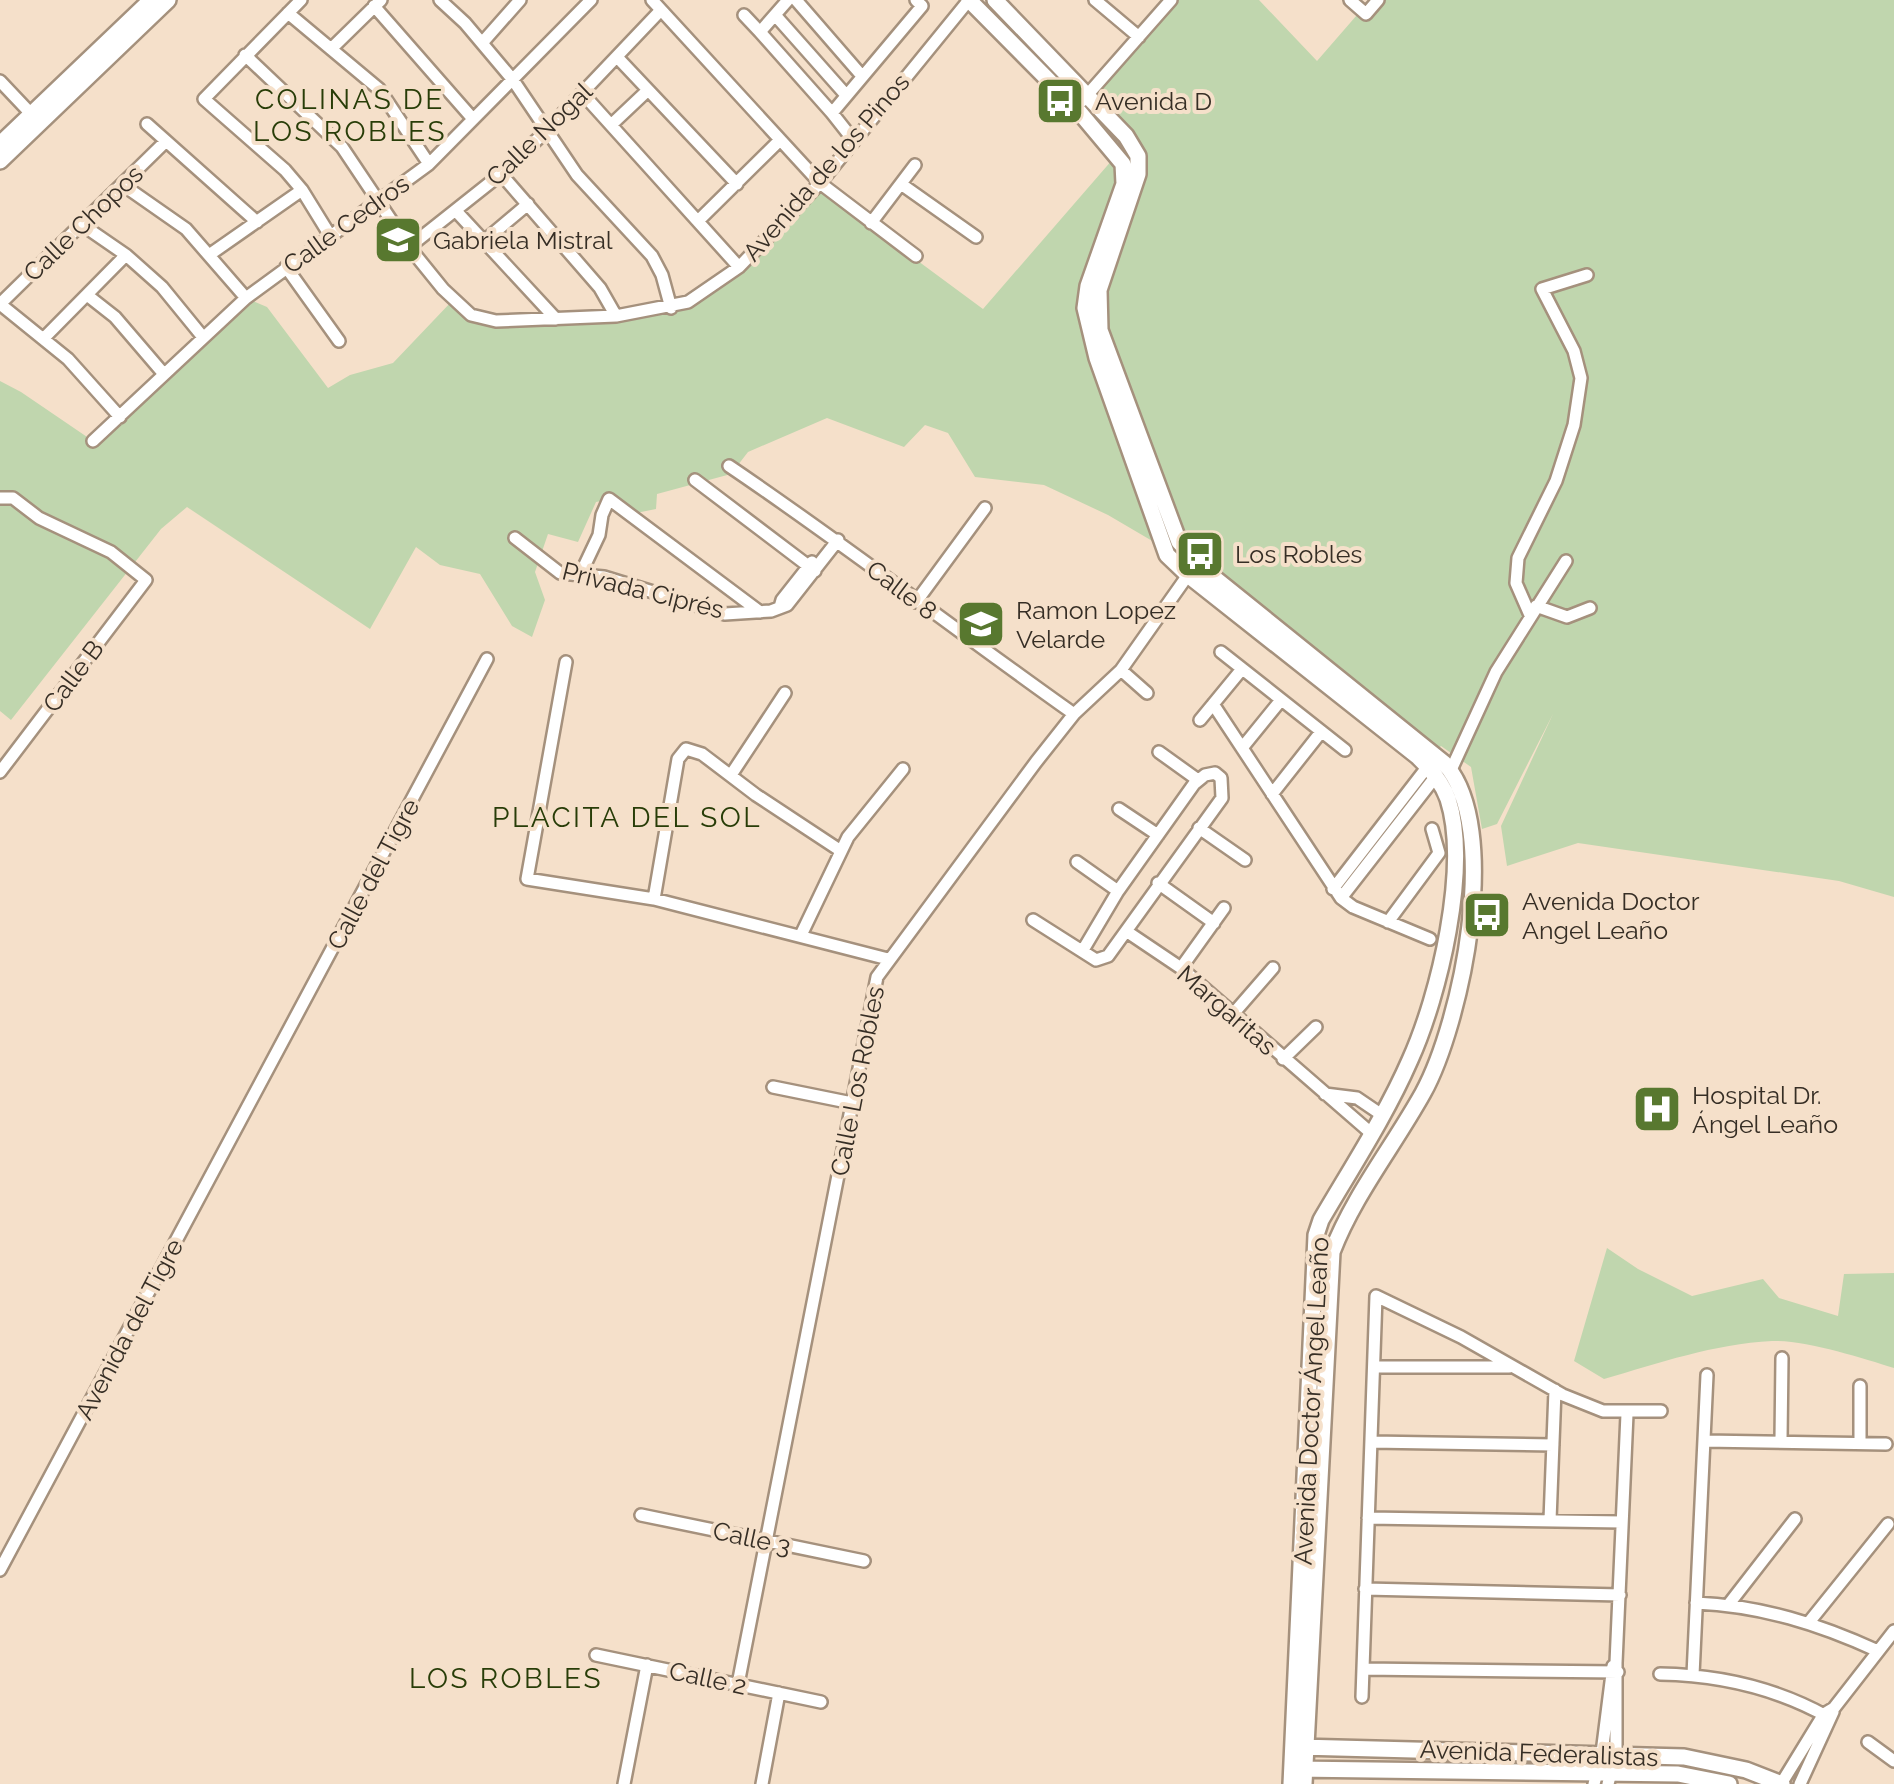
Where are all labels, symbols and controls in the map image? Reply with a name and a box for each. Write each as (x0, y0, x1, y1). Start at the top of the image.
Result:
street label: Avenida de los Pinos (736, 67, 916, 267)
bus stop icon: Avenida D (1034, 75, 1086, 127)
street label: Calle Nogal (480, 76, 598, 192)
district label: COLINAS DE LOS ROBLES (253, 83, 447, 148)
place label: Avenida D (1095, 86, 1212, 116)
street label: Calle Chopos (17, 159, 149, 287)
street label: Calle Cedros (277, 168, 415, 280)
school or university icon: Gabriela Mistral (372, 214, 424, 266)
place label: Gabriela Mistral (433, 225, 613, 255)
bus stop icon: Los Robles (1174, 528, 1226, 580)
place label: Los Robles (1235, 539, 1362, 569)
street label: Calle 8 (861, 554, 943, 626)
street label: Privada Ciprés (559, 555, 727, 625)
place label: Ramon Lopez Velarde (1016, 595, 1176, 654)
school or university icon: Ramon Lopez Velarde (955, 598, 1007, 650)
street label: Calle B (36, 634, 110, 718)
street label: Calle del Tigre (321, 793, 425, 955)
district label: PLACITA DEL SOL (492, 801, 762, 834)
place label: Avenida Doctor Angel Leaño (1522, 886, 1700, 945)
bus stop icon: Avenida Doctor Angel Leaño (1461, 889, 1513, 941)
street label: Margaritas (1171, 959, 1283, 1061)
street label: Calle Los Robles (824, 984, 890, 1178)
place label: Hospital Dr. Ángel Leaño (1692, 1080, 1838, 1139)
hospital icon: Hospital Dr. Ángel Leaño (1631, 1083, 1683, 1135)
street label: Avenida del Tigre (69, 1234, 189, 1424)
street label: Avenida Doctor Ángel Leaño (1287, 1236, 1335, 1566)
street label: Calle 3 (710, 1515, 794, 1561)
street label: Calle 2 (667, 1655, 749, 1701)
district label: LOS ROBLES (409, 1662, 603, 1695)
street label: Avenida Federalistas (1419, 1734, 1659, 1772)

